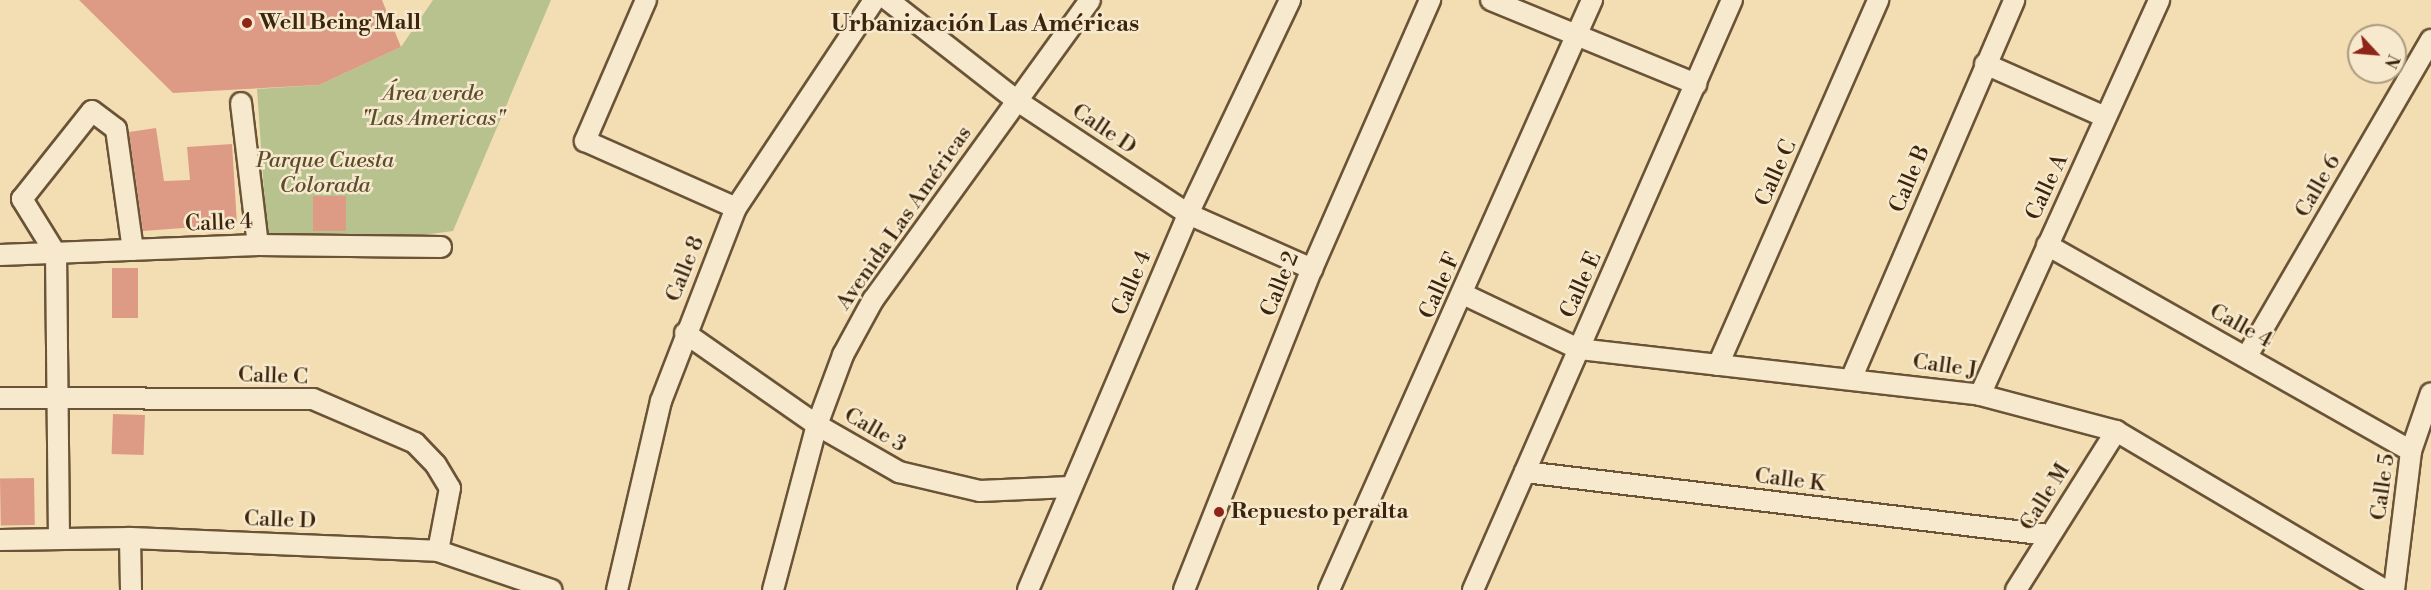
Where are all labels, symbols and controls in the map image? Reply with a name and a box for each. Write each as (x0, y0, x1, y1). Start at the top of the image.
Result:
place label: Well Being Mall (259, 10, 421, 36)
district label: Urbanización Las Américas (831, 11, 1139, 39)
marker: Well Being Mall (240, 16, 254, 30)
north arrow (2347, 24, 2407, 84)
text: N (2380, 51, 2403, 71)
park label: Área verde "Las Americas" (361, 80, 505, 132)
street label: Calle D (1067, 98, 1141, 160)
street label: Avenida Las Américas (830, 121, 978, 315)
street label: Calle C (1750, 136, 1802, 210)
street label: Calle B (1884, 141, 1936, 217)
park label: Parque Cuesta Colorada (256, 147, 394, 198)
street label: Calle A (2020, 150, 2074, 224)
street label: Calle 6 (2290, 150, 2346, 222)
street label: Calle 4 (185, 209, 253, 237)
street label: Calle 8 (660, 232, 710, 306)
street label: Calle 4 (1107, 247, 1157, 319)
street label: Calle 2 (1255, 248, 1305, 320)
street label: Calle E (1555, 248, 1607, 322)
street label: Calle F (1414, 249, 1466, 323)
street label: Calle 4 (2205, 298, 2277, 354)
street label: Calle J (1911, 348, 1979, 384)
street label: Calle C (238, 362, 308, 390)
street label: Calle 3 (839, 402, 911, 458)
street label: Calle 5 (2365, 452, 2401, 522)
street label: Calle M (2014, 458, 2076, 536)
street label: Calle K (1753, 463, 1827, 497)
place label: Repuesto peralta (1231, 499, 1408, 525)
marker: Repuesto peralta (1212, 505, 1226, 519)
street label: Calle D (244, 506, 316, 534)

